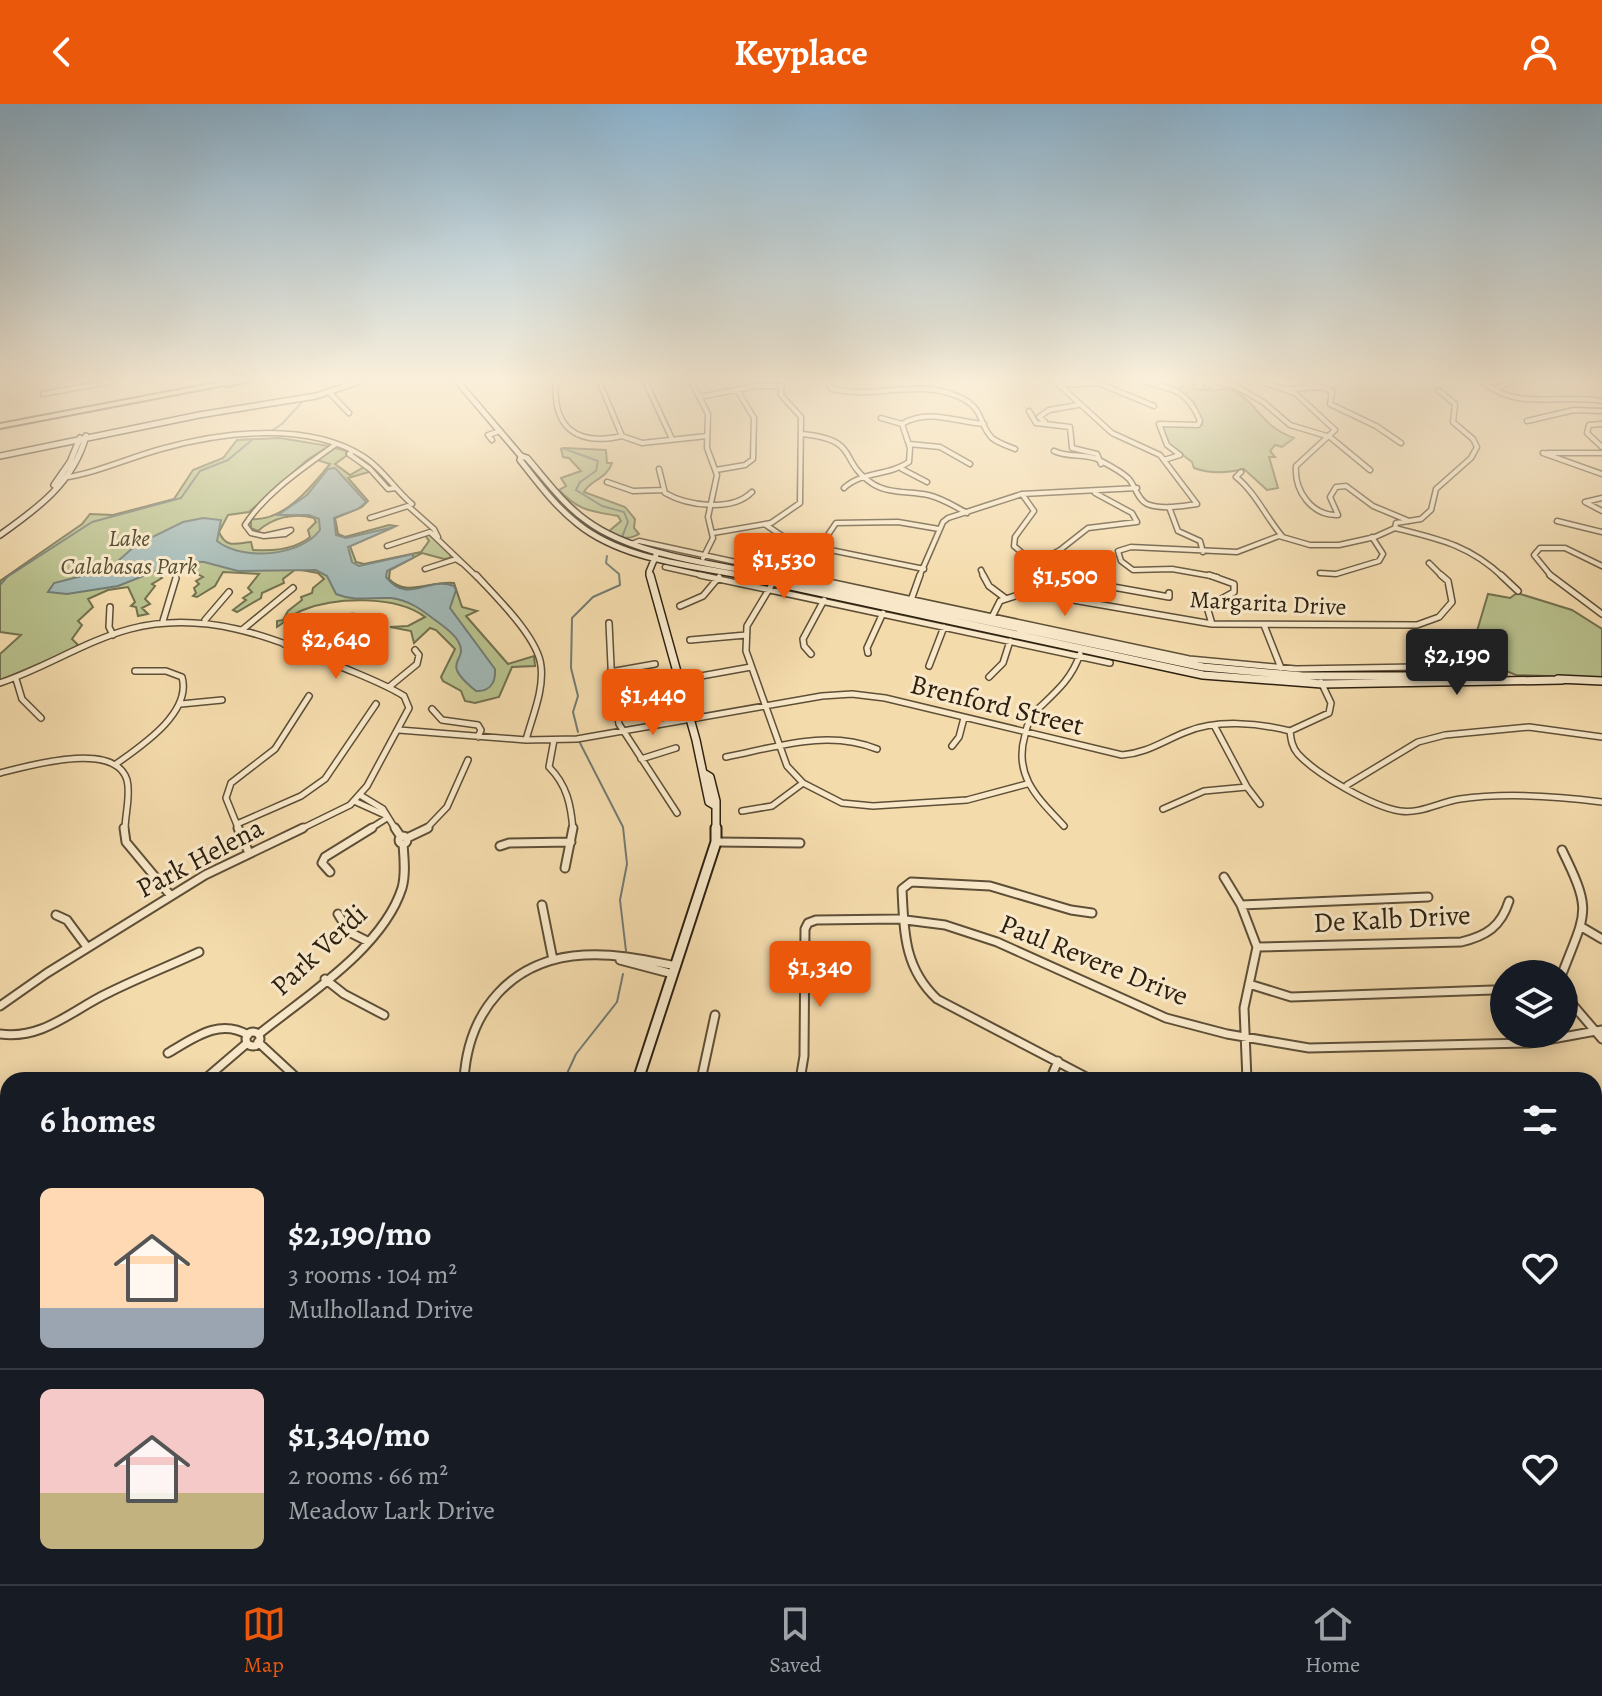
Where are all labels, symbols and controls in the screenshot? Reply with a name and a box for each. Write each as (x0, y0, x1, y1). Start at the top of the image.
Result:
text: Keyplace (734, 28, 868, 77)
icon: back (40, 30, 84, 74)
icon: person (1518, 30, 1562, 74)
park label: Lake Calabasas Park (60, 522, 198, 582)
pin: $1,530 (719, 533, 849, 601)
text: $1,530 (752, 541, 816, 576)
pin: $1,500 (1000, 550, 1130, 618)
text: $1,500 (1032, 558, 1098, 593)
street label: Margarita Drive (1189, 583, 1347, 623)
pin: $2,640 (271, 613, 401, 681)
text: $2,640 (301, 621, 371, 656)
pin: $2,190 (1392, 629, 1522, 697)
text: $2,190 (1424, 637, 1490, 672)
street label: Brenford Street (906, 665, 1088, 745)
pin: $1,440 (588, 669, 718, 737)
text: $1,440 (620, 677, 686, 712)
street label: Park Helena (130, 809, 270, 907)
street label: Park Verdi (263, 896, 375, 1004)
street label: De Kalb Drive (1312, 896, 1472, 942)
street label: Paul Revere Drive (994, 905, 1194, 1015)
pin: $1,340 (755, 941, 885, 1009)
text: $1,340 (788, 949, 852, 984)
map controls (1490, 960, 1578, 1048)
button: layers (1490, 960, 1578, 1048)
text: 6 homes (40, 1097, 156, 1144)
icon: filters (1518, 1098, 1562, 1142)
text: $2,190/mo (288, 1210, 432, 1257)
icon: home (104, 1220, 200, 1316)
icon: heart (1518, 1246, 1562, 1290)
text: 3 rooms · 104 m² (288, 1257, 457, 1292)
text: Mulholland Drive (288, 1292, 473, 1327)
text: $1,340/mo (288, 1411, 430, 1458)
icon: home (104, 1421, 200, 1517)
icon: heart (1518, 1447, 1562, 1491)
text: 2 rooms · 66 m² (288, 1458, 448, 1493)
text: Meadow Lark Drive (288, 1493, 495, 1528)
tab: Map (242, 1602, 286, 1680)
tab: Saved (769, 1602, 821, 1680)
tab: Home (1305, 1602, 1360, 1680)

